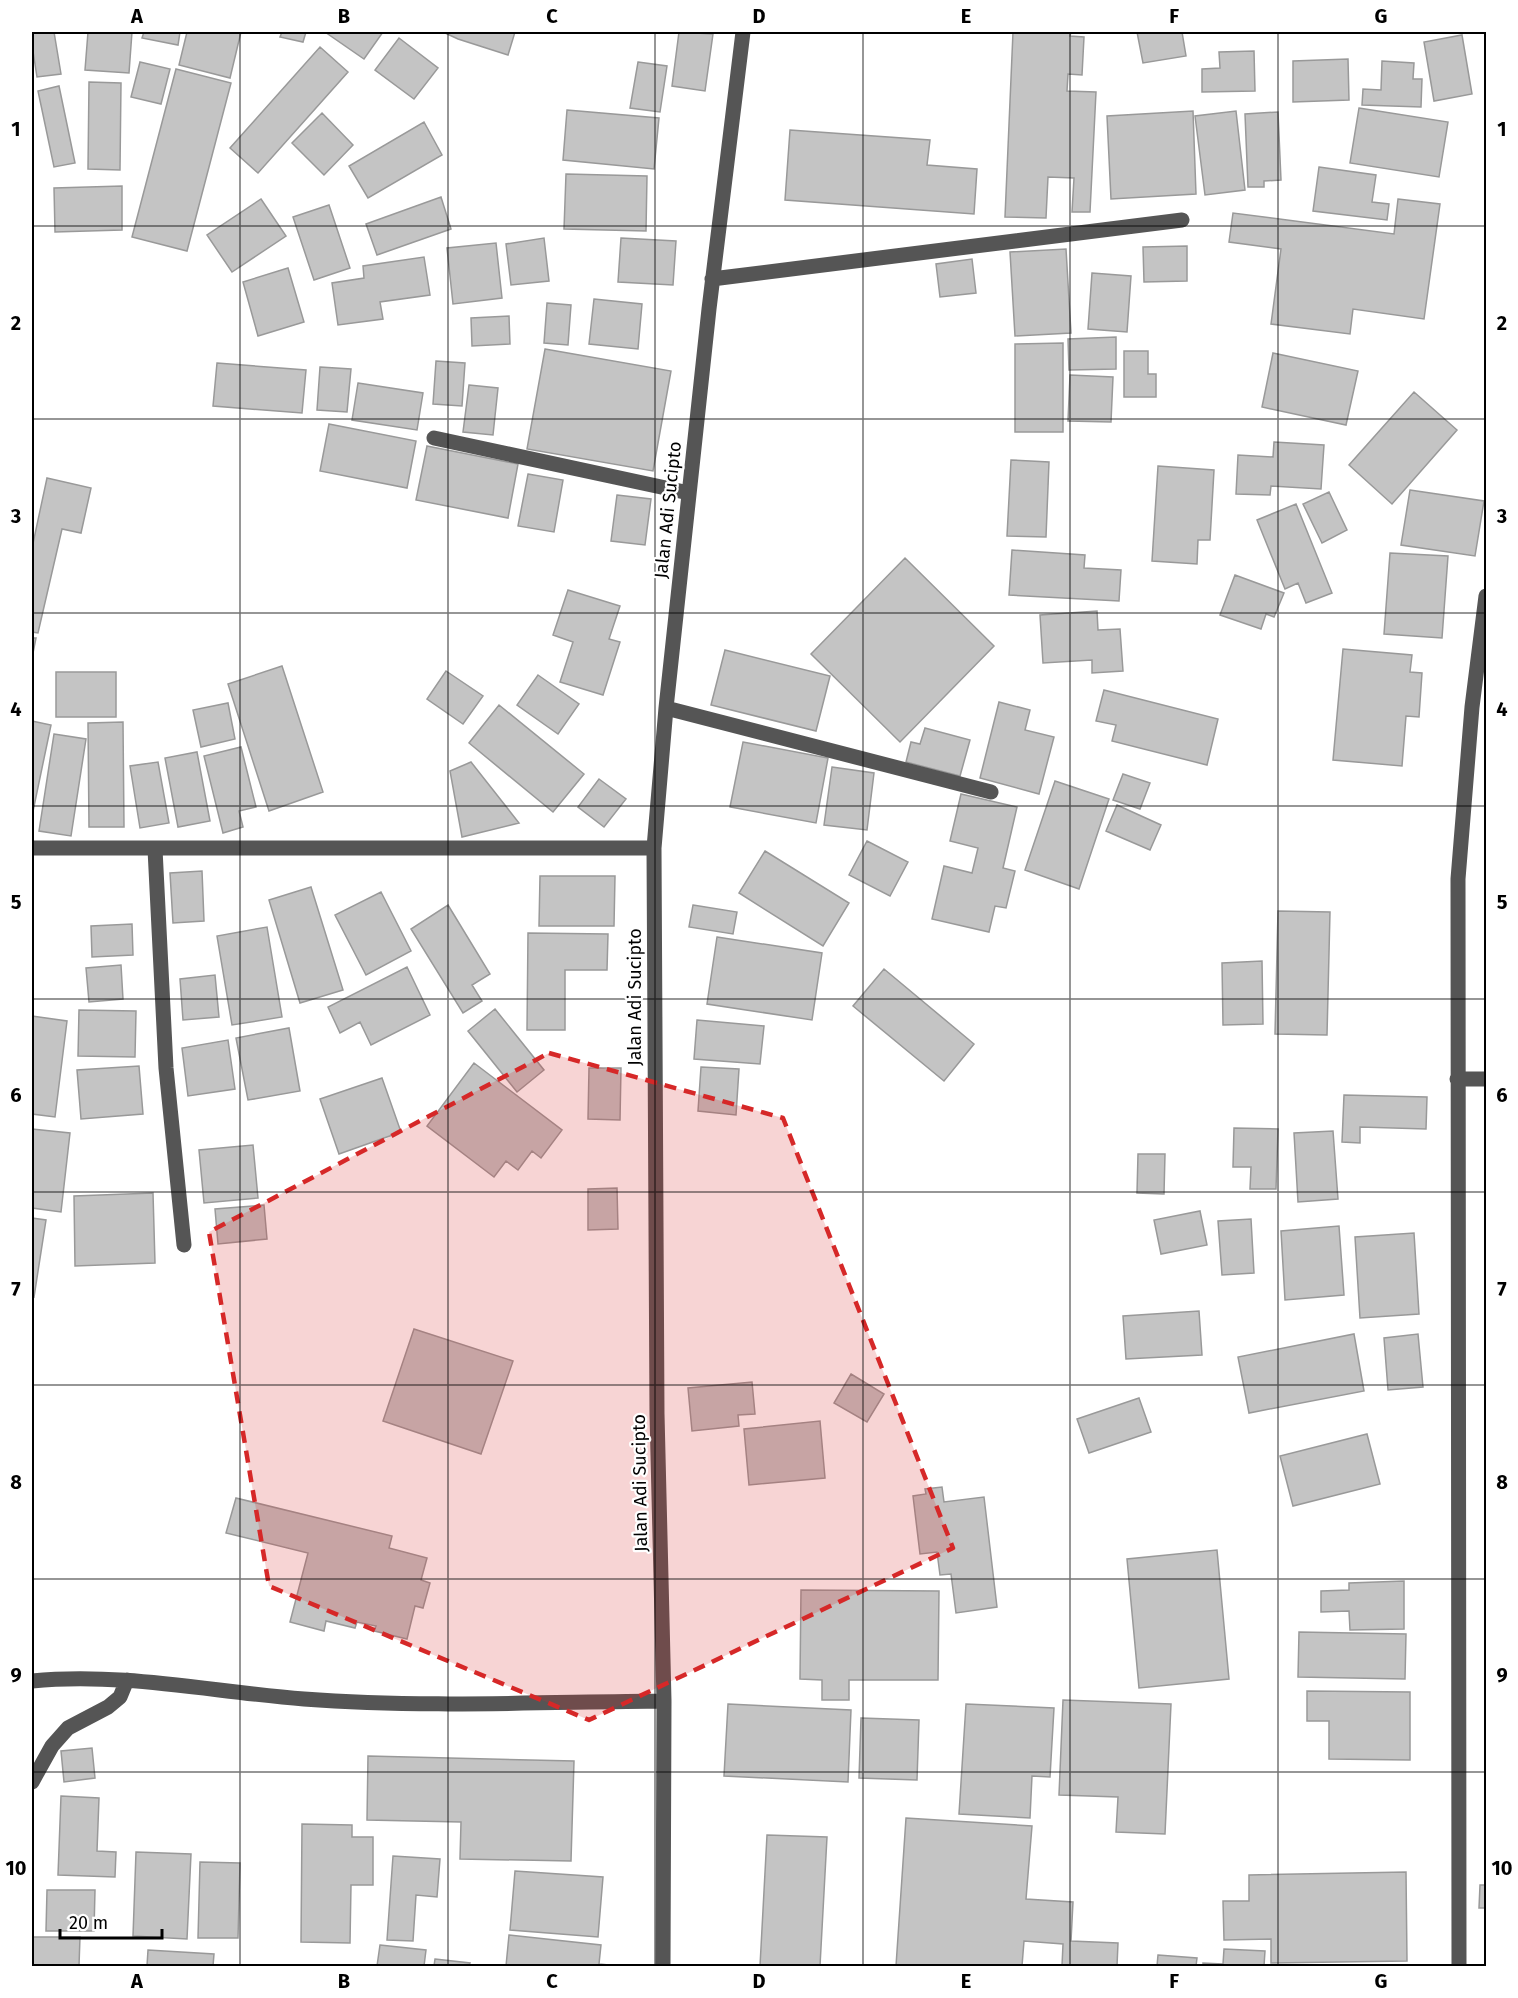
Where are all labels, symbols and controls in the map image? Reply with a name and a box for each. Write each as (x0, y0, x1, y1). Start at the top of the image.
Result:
text: A (130, 4, 144, 28)
text: B (338, 4, 350, 28)
text: C (546, 4, 558, 28)
text: D (752, 4, 766, 28)
text: E (961, 4, 971, 28)
text: F (1169, 4, 1179, 28)
text: G (1375, 4, 1387, 28)
text: 1 (11, 117, 21, 141)
text: 1 (1497, 117, 1507, 141)
text: 2 (11, 311, 21, 335)
text: 2 (1497, 311, 1507, 335)
street label: Jalan Adi Sucipto (650, 440, 686, 580)
text: 3 (10, 504, 21, 528)
text: 3 (1496, 504, 1507, 528)
text: 4 (10, 697, 22, 721)
text: 4 (1496, 697, 1508, 721)
text: 5 (11, 890, 22, 914)
text: 5 (1497, 890, 1508, 914)
street label: Jalan Adi Sucipto (624, 928, 646, 1066)
text: 6 (10, 1083, 22, 1107)
text: 6 (1496, 1083, 1508, 1107)
text: 7 (11, 1277, 21, 1301)
text: 7 (1497, 1277, 1507, 1301)
street label: Jalan Adi Sucipto (628, 1414, 652, 1552)
text: 8 (10, 1470, 22, 1494)
text: 8 (1496, 1470, 1508, 1494)
text: 9 (10, 1663, 22, 1687)
text: 9 (1496, 1663, 1508, 1687)
text: 10 (6, 1856, 26, 1880)
text: 10 (1492, 1856, 1512, 1880)
scale bar (60, 1902, 162, 1940)
text: 20 m (69, 1912, 108, 1934)
text: A (130, 1969, 144, 1993)
text: B (338, 1969, 350, 1993)
text: C (546, 1969, 558, 1993)
text: D (752, 1969, 766, 1993)
text: E (961, 1969, 971, 1993)
text: F (1169, 1969, 1179, 1993)
text: G (1375, 1969, 1387, 1993)

